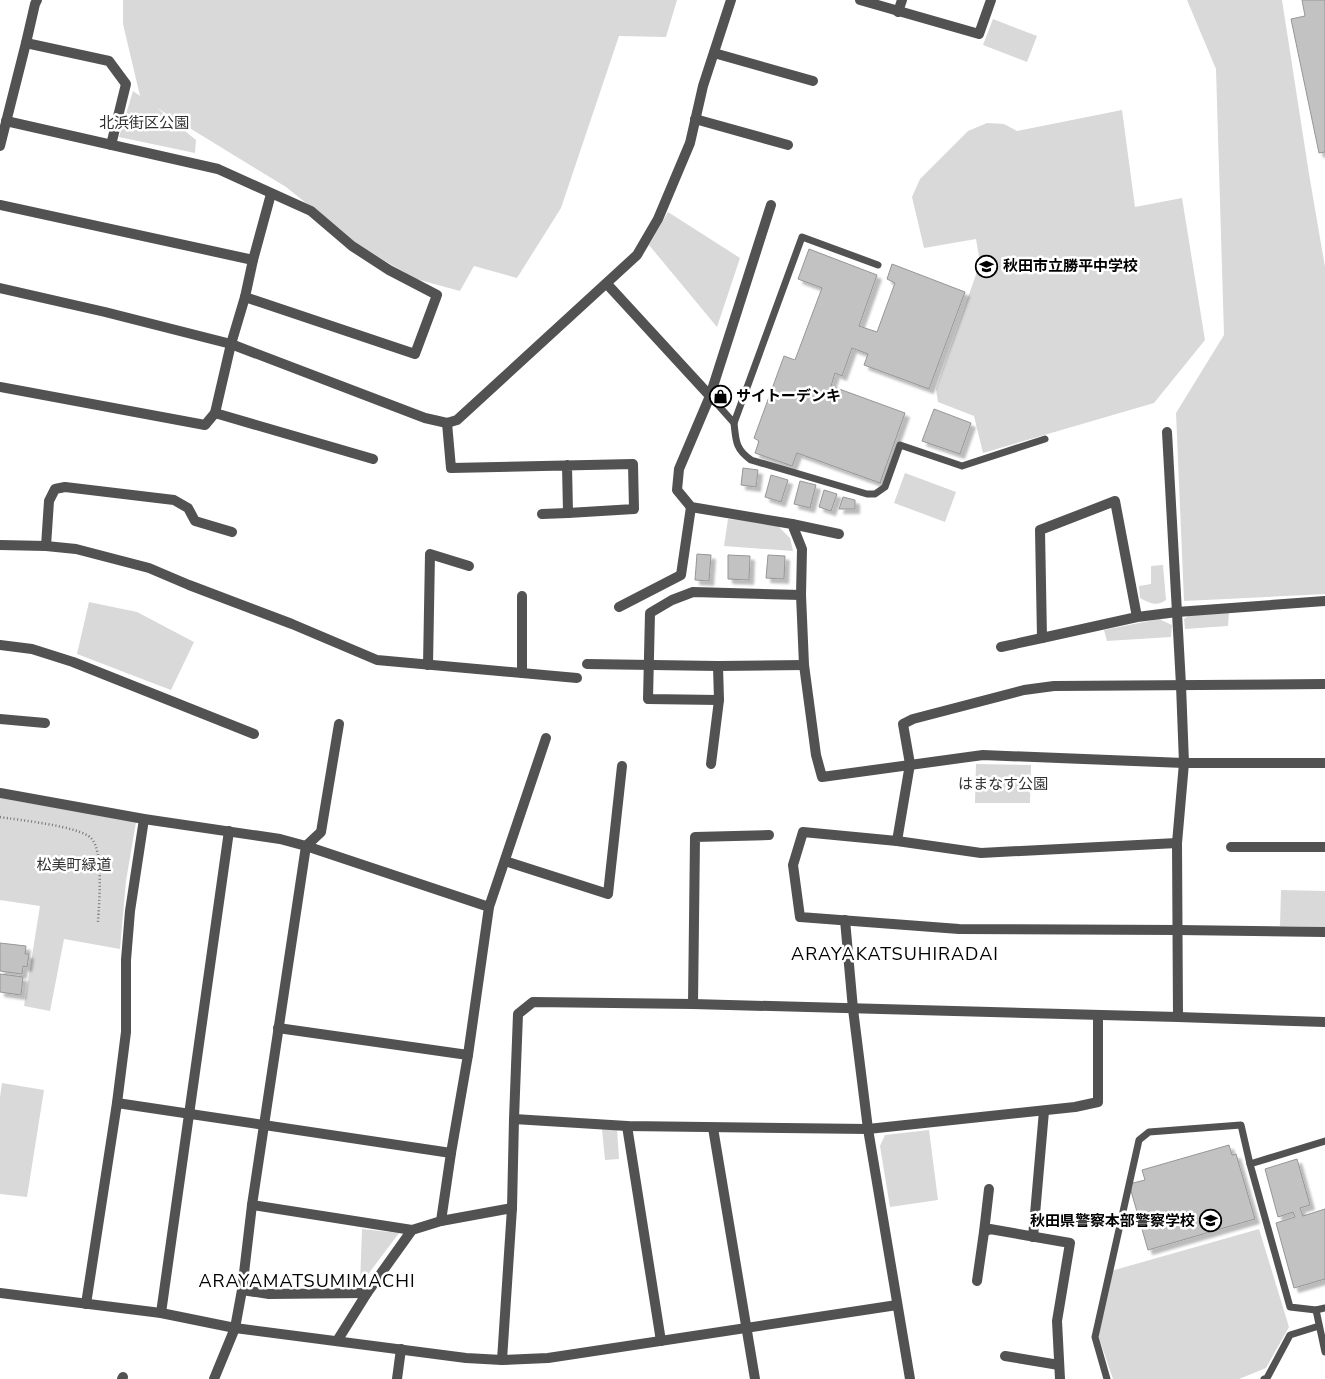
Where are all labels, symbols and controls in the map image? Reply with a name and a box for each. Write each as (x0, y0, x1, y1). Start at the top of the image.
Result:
park label: 北浜街区公園 (99, 113, 189, 133)
school or university icon: 秋田市立勝平中学校 (975, 254, 999, 278)
place label: 秋田市立勝平中学校 (1003, 256, 1138, 276)
shop icon: サイトーデンキ (708, 384, 732, 408)
place label: サイトーデンキ (736, 386, 841, 406)
park label: はまなす公園 (958, 774, 1048, 794)
park label: 松美町緑道 (36, 855, 112, 875)
district label: ARAYAKATSUHIRADAI (791, 942, 999, 966)
school or university icon: 秋田県警察本部警察学校 (1199, 1209, 1223, 1233)
place label: 秋田県警察本部警察学校 (1030, 1211, 1195, 1231)
district label: ARAYAMATSUMIMACHI (198, 1269, 416, 1293)

